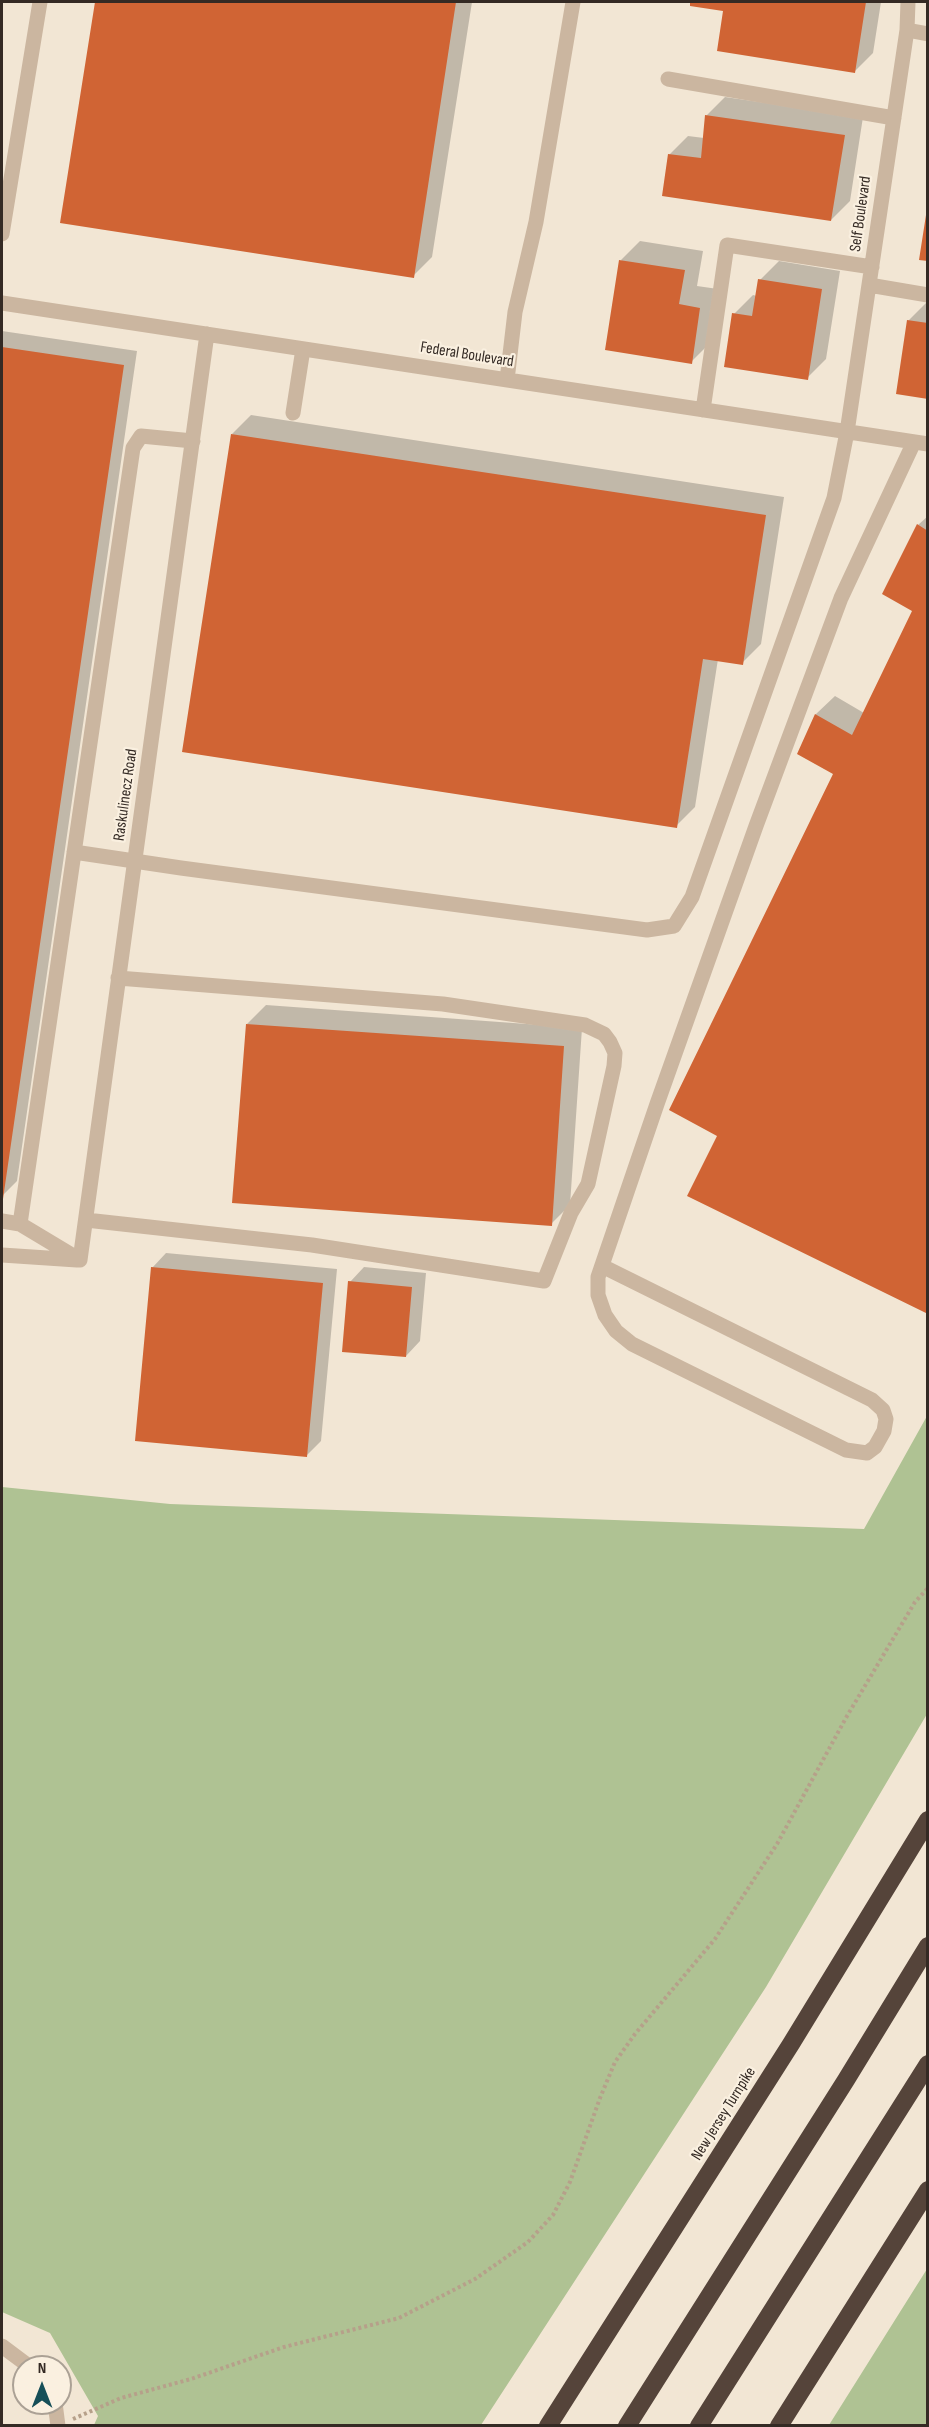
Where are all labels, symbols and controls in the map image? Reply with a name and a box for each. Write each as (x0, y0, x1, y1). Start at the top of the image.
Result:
street label: Self Boulevard (846, 175, 876, 253)
street label: Federal Boulevard (419, 338, 515, 372)
street label: Raskulinecz Road (110, 748, 142, 842)
street label: New Jersey Turnpike (688, 2064, 760, 2164)
north arrow (12, 2355, 72, 2415)
text: N (38, 2359, 46, 2378)

